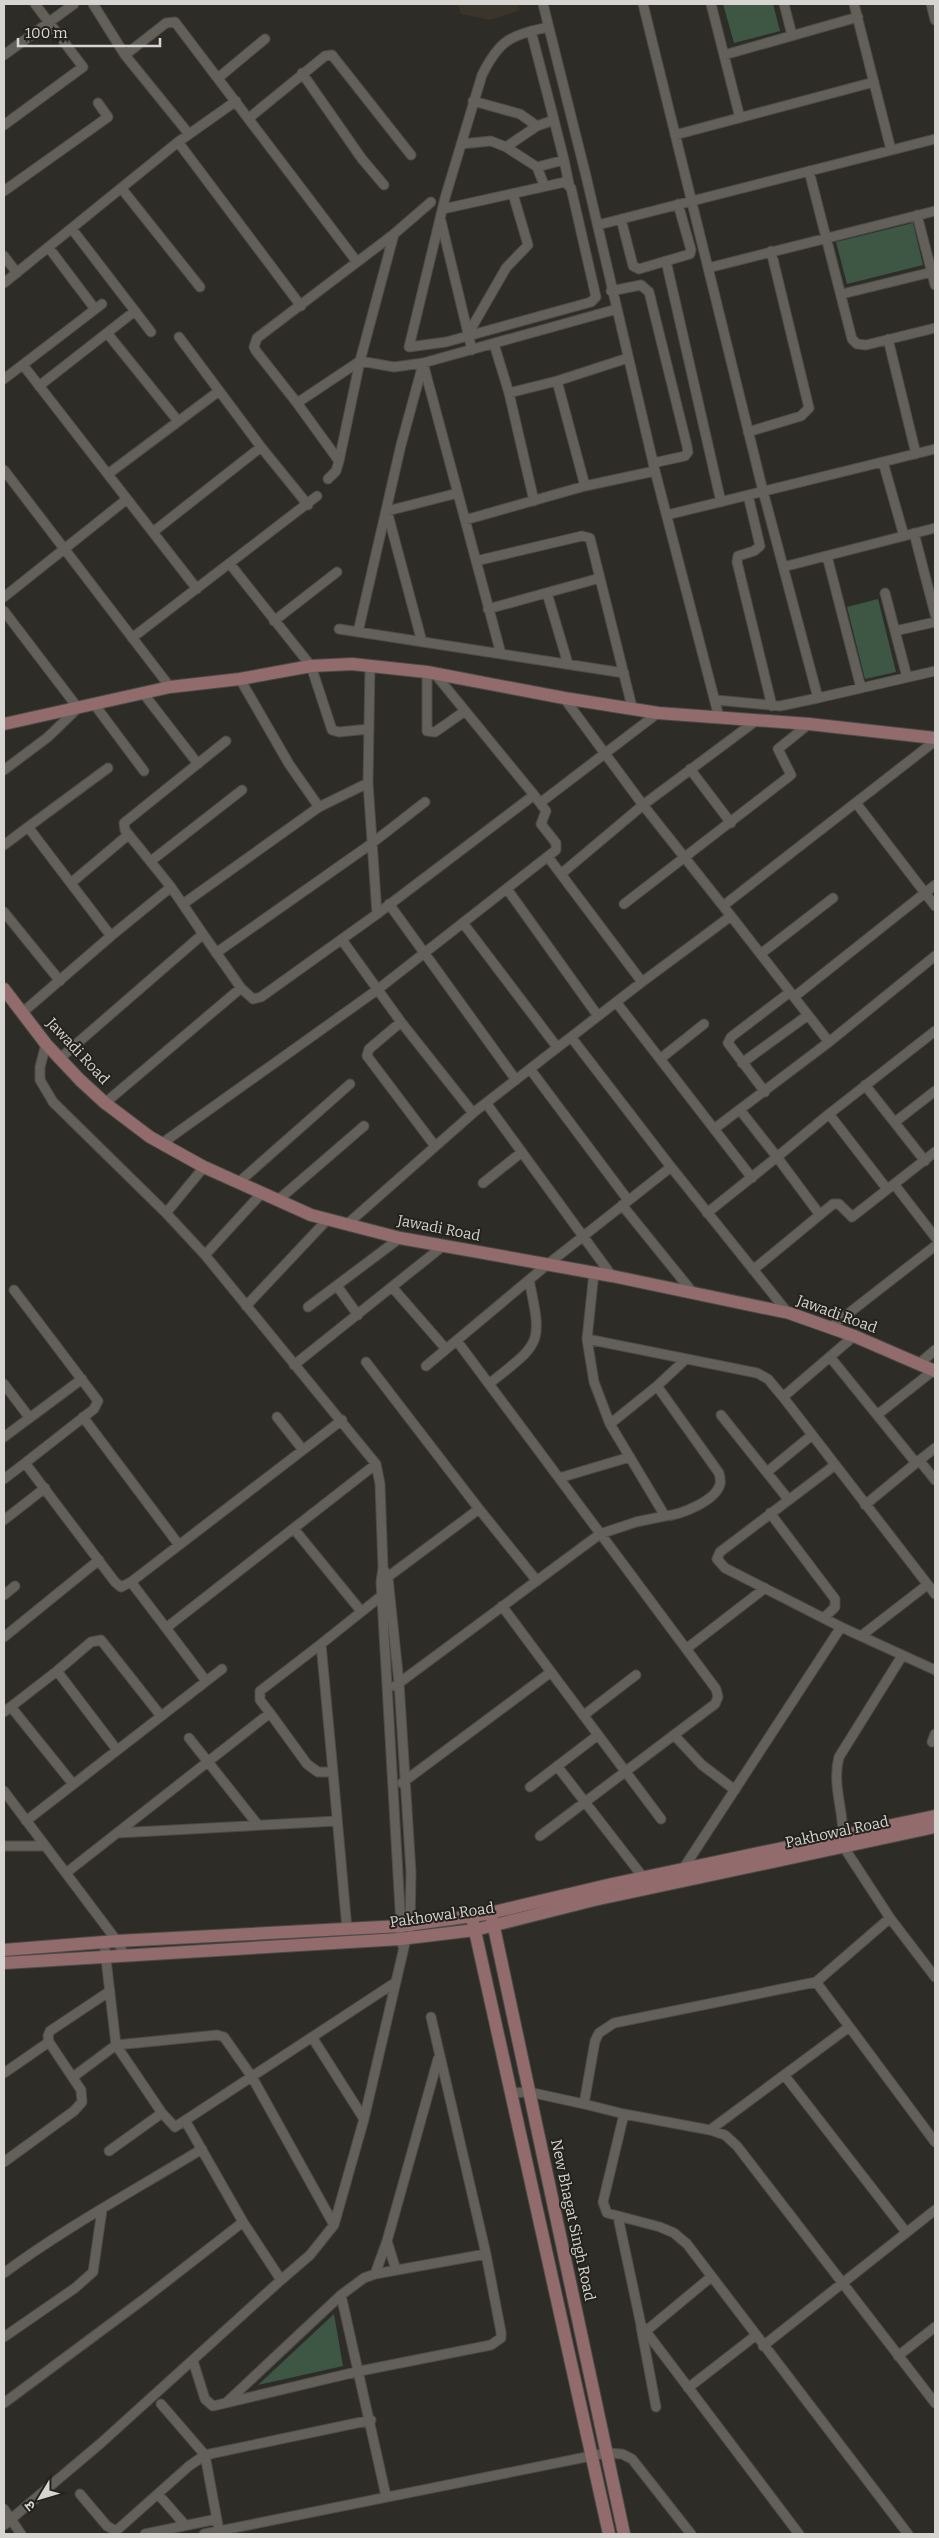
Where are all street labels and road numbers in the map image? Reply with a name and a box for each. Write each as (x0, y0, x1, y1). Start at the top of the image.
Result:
street label: Jawadi Road (42, 1013, 113, 1088)
street label: Jawadi Road (395, 1211, 482, 1245)
street label: Jawadi Road (794, 1291, 880, 1337)
street label: Pakhowal Road (784, 1812, 890, 1852)
street label: Pakhowal Road (389, 1899, 495, 1931)
street label: New Bhagat Singh Road (547, 2138, 599, 2303)

